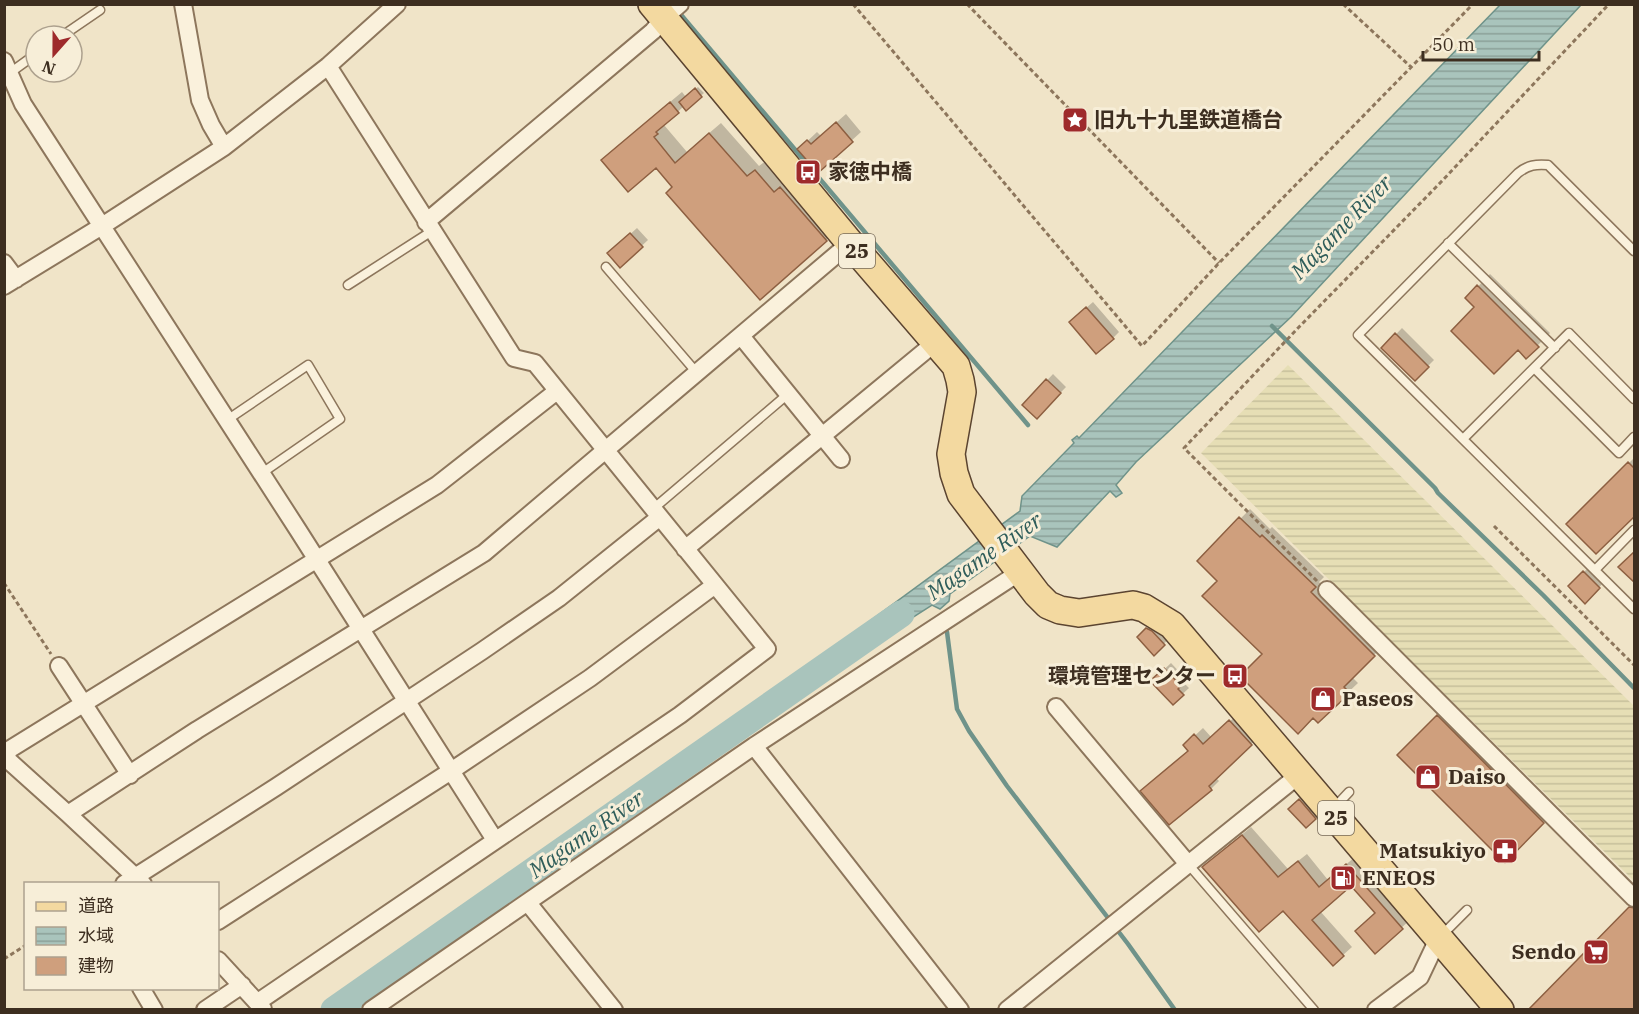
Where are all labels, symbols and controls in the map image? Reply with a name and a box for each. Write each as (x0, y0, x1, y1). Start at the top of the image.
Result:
north arrow (24, 24, 84, 84)
scale bar (1423, 24, 1538, 62)
text: 50 m (1432, 33, 1475, 56)
text: N (39, 56, 58, 80)
place icon: 旧九十九里鉄道橋台 (1060, 105, 1090, 135)
place label: 旧九十九里鉄道橋台 (1094, 105, 1283, 133)
bus stop icon: 家徳中橋 (793, 157, 823, 187)
place label: 家徳中橋 (828, 157, 912, 185)
water label: Magame River (1283, 167, 1399, 286)
road number: 25 (839, 234, 875, 268)
water label: Magame River (920, 504, 1048, 607)
place label: 環境管理センター (1048, 661, 1216, 689)
bus stop icon: 環境管理センター (1220, 661, 1250, 691)
shop icon: Paseos (1308, 684, 1338, 714)
place label: Paseos (1342, 684, 1413, 712)
shop icon: Daiso (1413, 762, 1443, 792)
place label: Daiso (1448, 762, 1506, 790)
water label: Magame River (522, 782, 650, 885)
road number: 25 (1318, 801, 1354, 835)
place label: Matsukiyo (1379, 836, 1486, 864)
pharmacy icon: Matsukiyo (1490, 836, 1520, 866)
fuel station icon: ENEOS (1328, 863, 1358, 893)
place label: ENEOS (1362, 863, 1435, 891)
legend (24, 882, 219, 990)
text: 道路 (78, 894, 114, 917)
text: 水域 (78, 924, 114, 947)
place label: Sendo (1512, 937, 1576, 965)
supermarket icon: Sendo (1581, 937, 1611, 967)
text: 建物 (78, 954, 114, 977)

